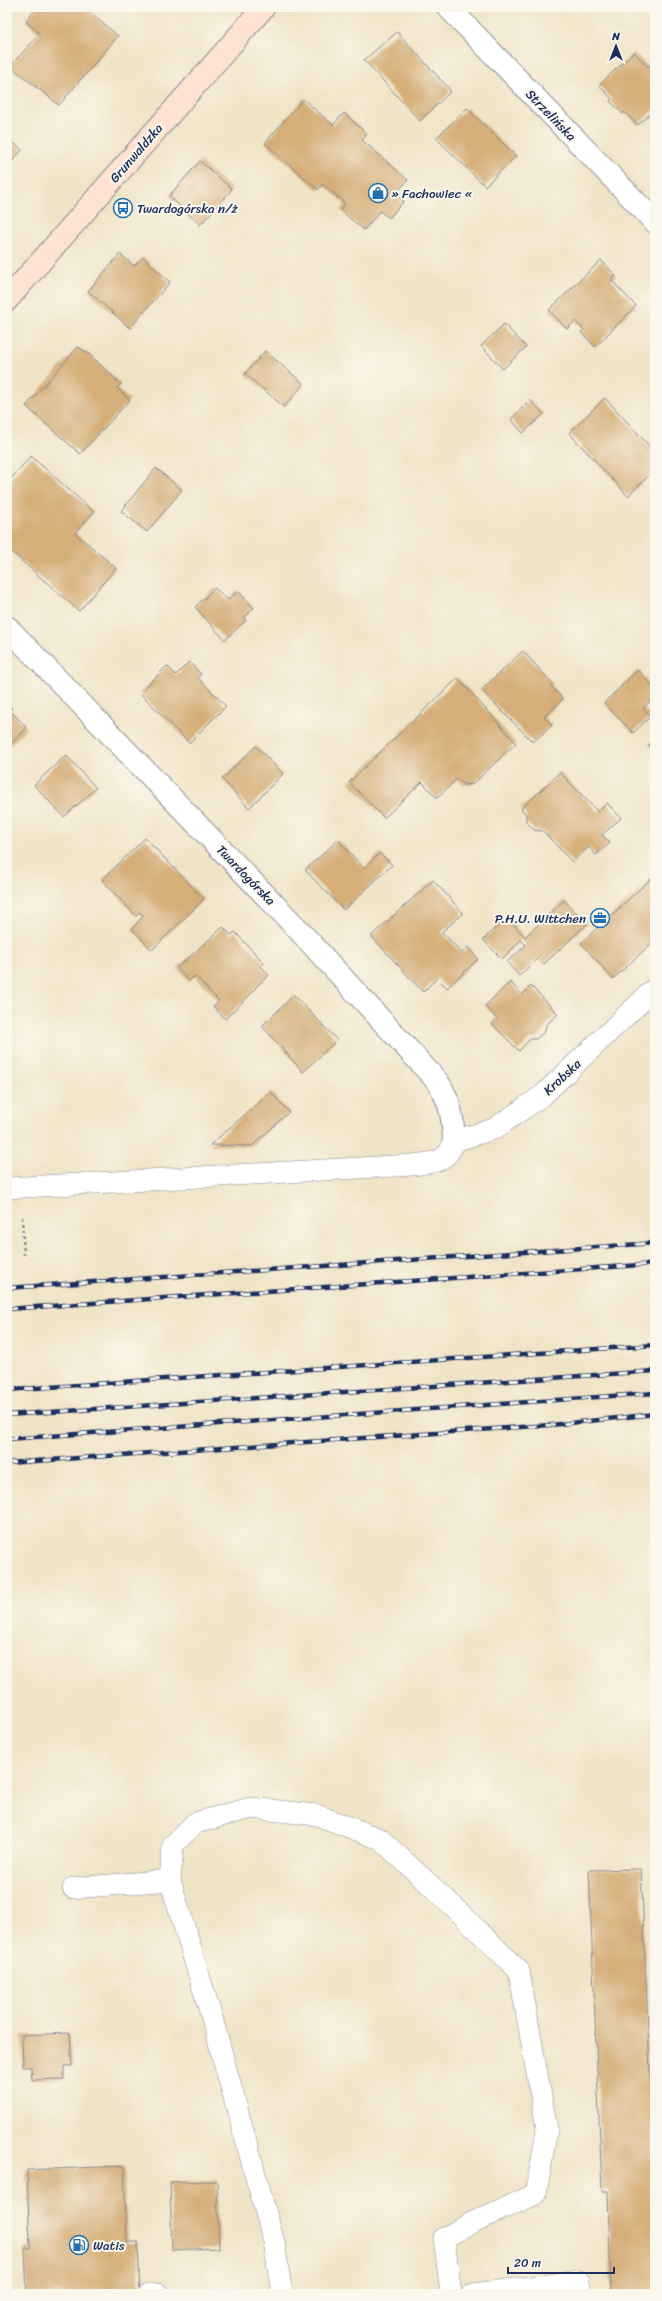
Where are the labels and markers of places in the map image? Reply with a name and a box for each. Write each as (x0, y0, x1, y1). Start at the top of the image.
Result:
shop icon: » Fachowiec « (367, 182, 389, 204)
place label: » Fachowiec « (391, 182, 472, 205)
bus stop icon: Twardogórska n/ż (112, 197, 134, 219)
place label: Twardogórska n/ż (137, 197, 238, 220)
place label: P.H.U. Wittchen (495, 907, 586, 930)
office icon: P.H.U. Wittchen (589, 907, 611, 929)
fuel station icon: Watis (68, 2234, 90, 2256)
place label: Watis (93, 2234, 125, 2257)

